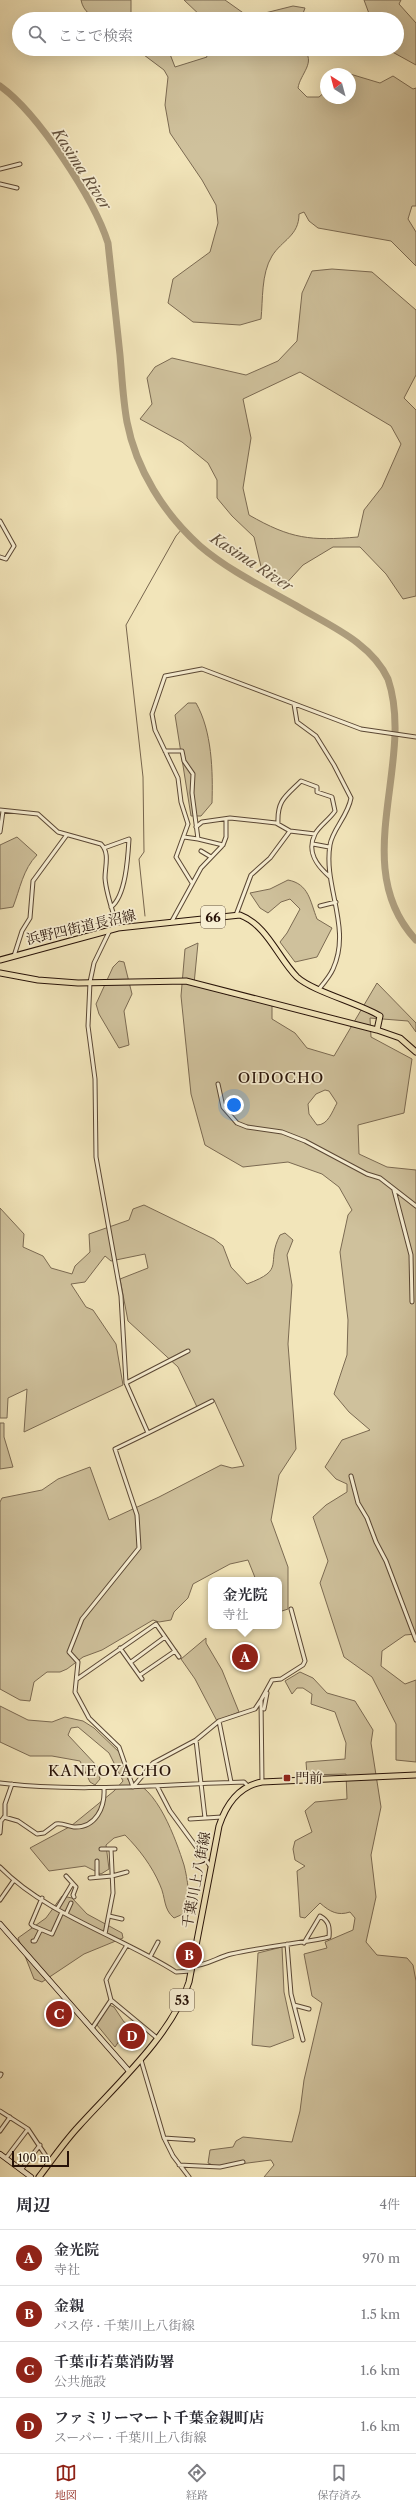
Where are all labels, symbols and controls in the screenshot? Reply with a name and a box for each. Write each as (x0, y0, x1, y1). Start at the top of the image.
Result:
search box (12, 12, 404, 56)
icon: search (26, 23, 48, 45)
text: ここで検索 (58, 26, 133, 45)
north arrow (320, 68, 356, 104)
water label: Kasima River (48, 124, 116, 214)
water label: Kasima River (207, 528, 297, 596)
street label: 浜野四街道長沼線 (24, 906, 138, 948)
road number: 66 (201, 906, 225, 928)
district label: OIDOCHO (238, 1068, 324, 1087)
your location (224, 1095, 244, 1115)
popup (208, 1577, 282, 1629)
text: 金光院 (222, 1585, 268, 1604)
text: 寺社 (222, 1606, 249, 1622)
pin: A (232, 1642, 258, 1672)
district label: KANEOYACHO (48, 1761, 172, 1780)
place label: 門前 (295, 1769, 323, 1787)
marker: 門前 (282, 1773, 292, 1783)
street label: 千葉川上八街線 (178, 1830, 214, 1930)
pin: B (176, 1940, 202, 1970)
road number: 53 (170, 1989, 194, 2011)
pin: C (46, 1999, 72, 2029)
pin: D (119, 2021, 145, 2051)
scale bar (12, 2149, 69, 2168)
text: 100 m (18, 2151, 50, 2165)
text: 周辺 (16, 2195, 50, 2215)
text: 4件 (379, 2196, 400, 2212)
text: 金光院 (54, 2240, 99, 2259)
text: A (24, 2250, 34, 2266)
text: 970 m (362, 2250, 400, 2266)
text: 寺社 (54, 2261, 80, 2277)
text: 金親 (54, 2296, 84, 2315)
text: B (24, 2306, 34, 2322)
text: 1.5 km (361, 2306, 400, 2322)
text: バス停 · 千葉川上八街線 (54, 2317, 195, 2333)
text: 千葉市若葉消防署 (54, 2352, 174, 2371)
text: C (24, 2362, 34, 2378)
text: 1.6 km (360, 2362, 400, 2378)
text: 公共施設 (54, 2373, 106, 2389)
text: ファミリーマート千葉金親町店 (54, 2408, 264, 2427)
text: D (23, 2418, 35, 2434)
text: 1.6 km (360, 2418, 400, 2434)
text: スーパー · 千葉川上八街線 (54, 2429, 206, 2445)
tab: 地図 (55, 2462, 77, 2502)
tab: 経路 (186, 2462, 208, 2502)
tab: 保存済み (317, 2462, 361, 2502)

